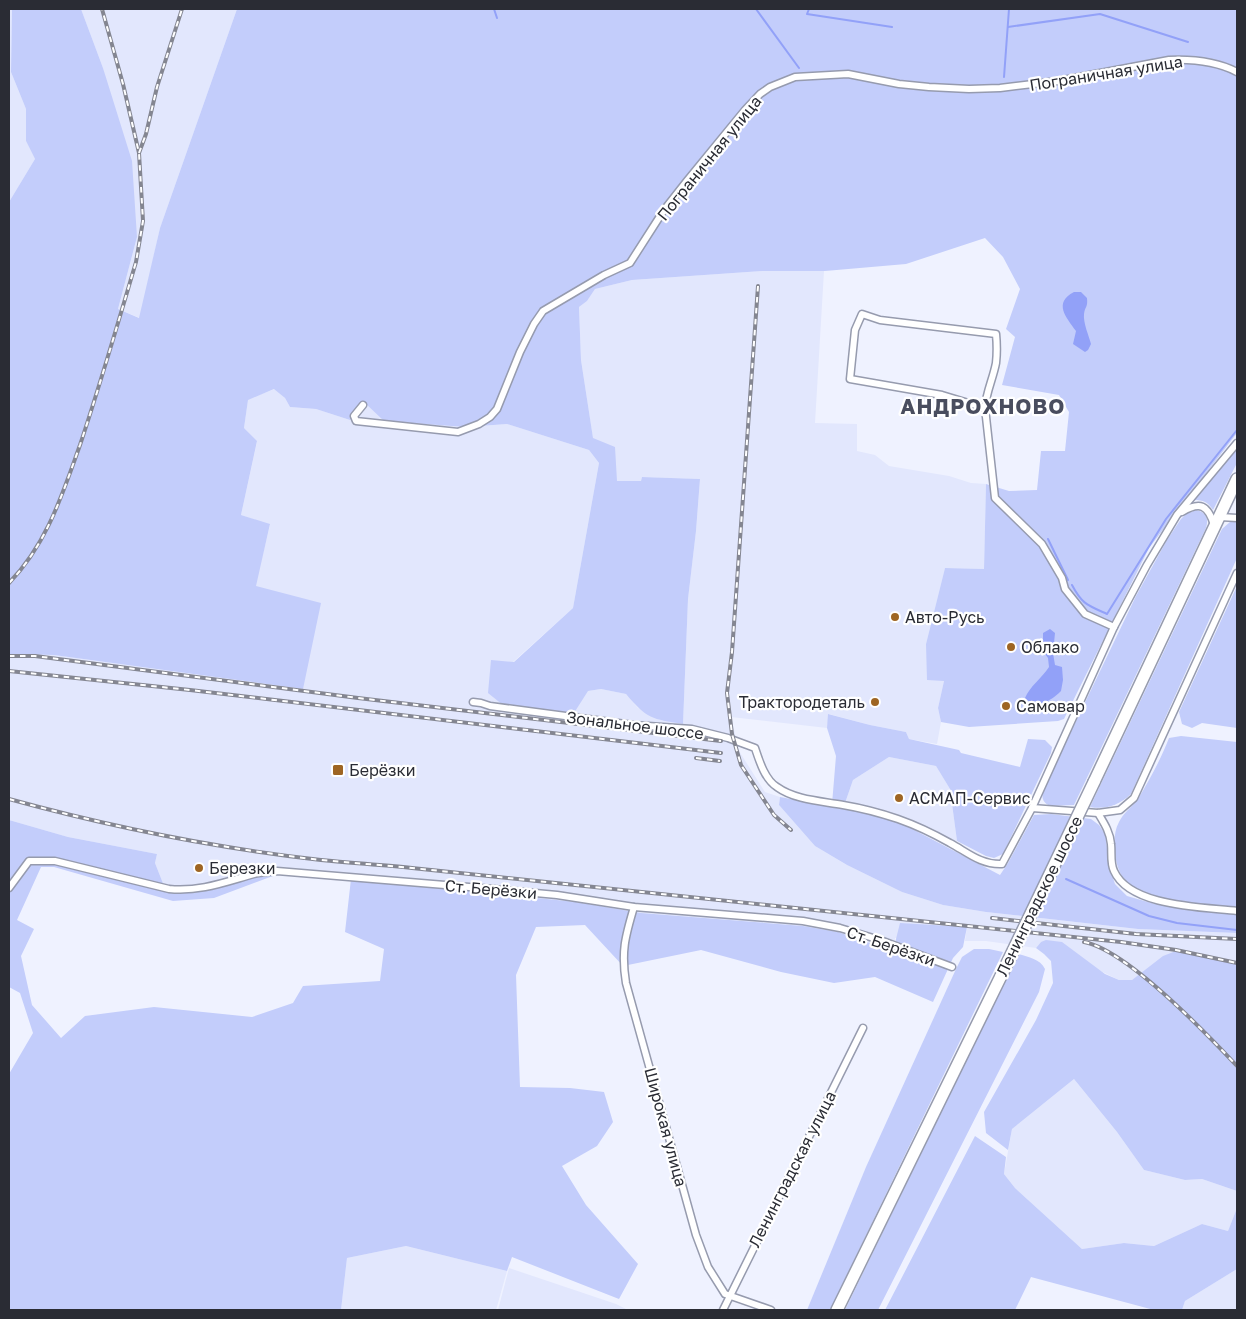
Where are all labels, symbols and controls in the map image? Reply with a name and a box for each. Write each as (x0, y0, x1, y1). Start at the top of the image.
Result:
street label: Пограничная улица (1028, 51, 1184, 95)
street label: Пограничная улица (652, 91, 766, 225)
district label: АНДРОХНОВО (901, 393, 1065, 419)
place label: Авто-Русь (905, 607, 985, 627)
marker: Авто-Русь (889, 611, 901, 623)
place label: Облако (1021, 637, 1079, 657)
marker: Облако (1005, 641, 1017, 653)
place label: Трактородеталь (739, 692, 865, 712)
marker: Трактородеталь (869, 696, 881, 708)
place label: Самовар (1016, 696, 1085, 716)
marker: Самовар (1000, 700, 1012, 712)
street label: Зональное шоссе (565, 707, 705, 743)
place label: Берёзки (349, 760, 415, 780)
marker: Берёзки (331, 763, 345, 777)
place label: АСМАП-Сервис (909, 788, 1031, 808)
marker: АСМАП-Сервис (893, 792, 905, 804)
street label: Ленинградское шоссе (992, 813, 1086, 979)
place label: Березки (209, 858, 275, 878)
marker: Березки (193, 862, 205, 874)
street label: Ст. Берёзки (444, 875, 538, 903)
street label: Ст. Берёзки (844, 922, 938, 970)
street label: Широкая улица (640, 1065, 692, 1189)
street label: Ленинградская улица (744, 1088, 840, 1250)

